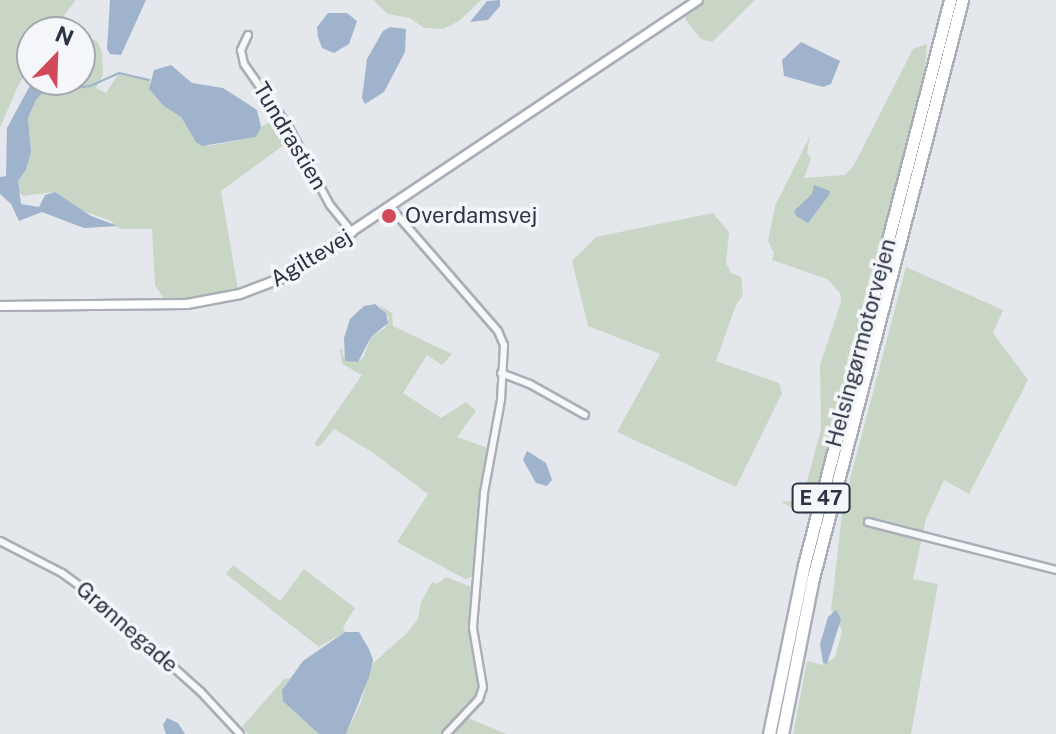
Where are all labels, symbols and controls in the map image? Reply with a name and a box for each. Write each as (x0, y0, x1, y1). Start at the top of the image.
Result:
north arrow (16, 16, 96, 96)
text: N (52, 20, 78, 51)
street label: Tundrastien (248, 77, 332, 195)
place label: Overdamsvej (405, 203, 537, 229)
marker: Overdamsvej (380, 207, 398, 225)
street label: Agiltevej (266, 224, 356, 292)
street label: Helsingørmotorvejen (820, 236, 902, 450)
road number: E 47 (791, 482, 851, 514)
street label: Grønnegade (71, 576, 183, 678)

